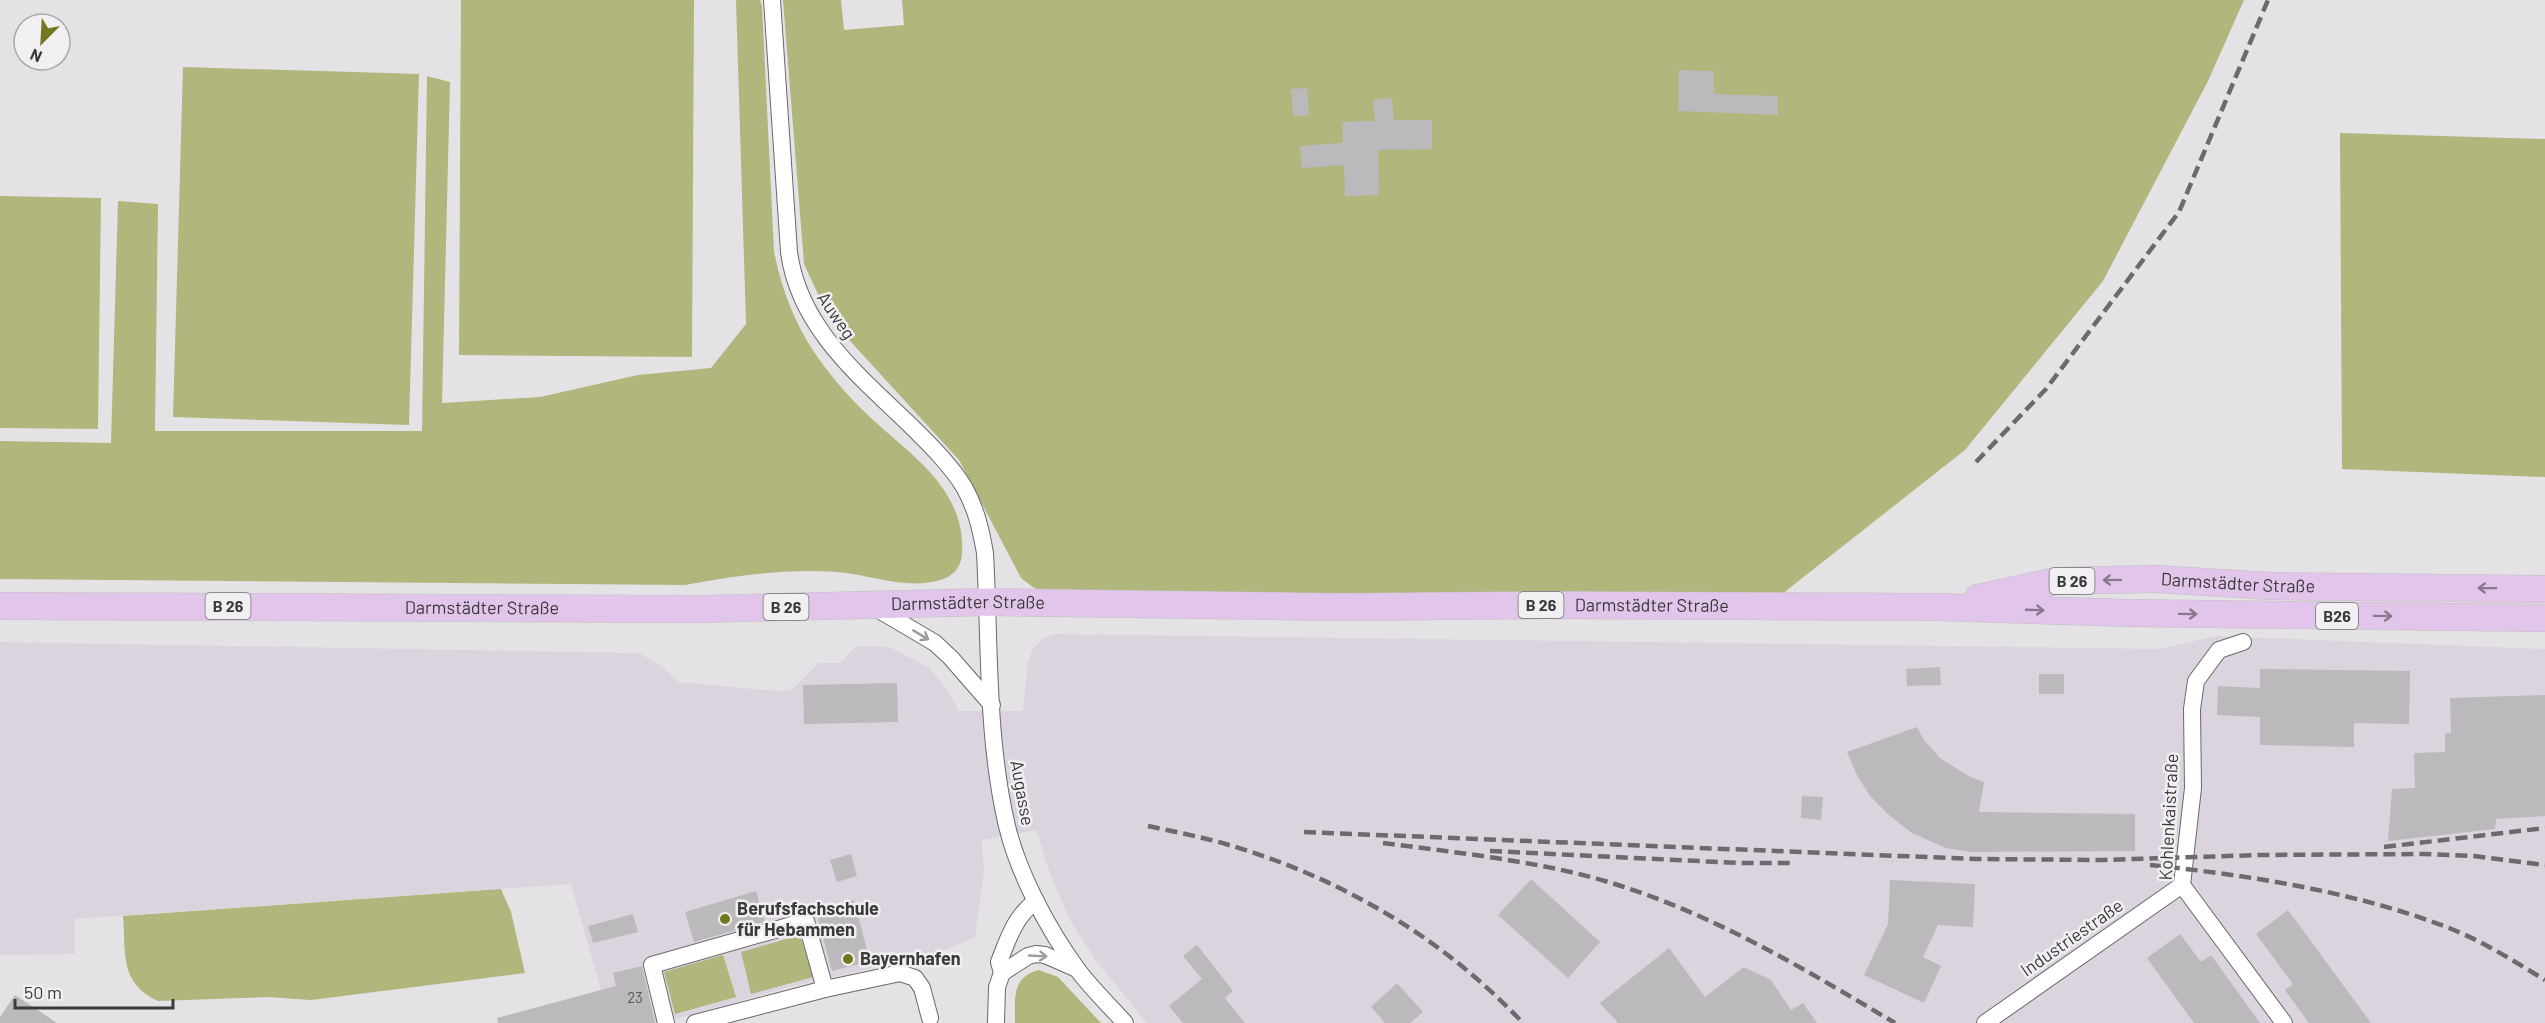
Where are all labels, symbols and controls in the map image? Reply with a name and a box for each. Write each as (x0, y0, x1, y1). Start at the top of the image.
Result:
north arrow (12, 12, 72, 72)
text: N (27, 45, 44, 67)
street label: Auweg (813, 288, 861, 343)
street label: Darmstädter Straße (2160, 567, 2315, 596)
road number: B 26 (2050, 568, 2094, 594)
one-way arrow (2102, 574, 2122, 586)
one-way arrow (2477, 583, 2497, 594)
street label: Darmstädter Straße (890, 590, 1045, 614)
road number: B 26 (1518, 592, 1564, 618)
road number: B 26 (206, 593, 250, 619)
street label: Darmstädter Straße (1575, 593, 1729, 616)
road number: B 26 (764, 594, 808, 620)
street label: Darmstädter Straße (405, 596, 559, 618)
road number: B26 (2316, 603, 2358, 629)
one-way arrow (2024, 604, 2044, 616)
one-way arrow (2177, 608, 2197, 620)
one-way arrow (2372, 610, 2392, 622)
one-way arrow (912, 629, 929, 641)
street label: Kohlenkaistraße (2154, 753, 2182, 881)
street label: Augasse (1006, 758, 1040, 827)
street label: Industriestraße (2016, 894, 2127, 981)
place label: Berufsfachschule für Hebammen (737, 897, 879, 940)
marker: Berufsfachschule für Hebammen (718, 912, 732, 926)
place label: Bayernhafen (860, 947, 961, 969)
one-way arrow (1028, 951, 1048, 962)
marker: Bayernhafen (841, 952, 855, 966)
scale bar (15, 972, 172, 1010)
text: 50 m (24, 981, 62, 1003)
house number: 23 (627, 988, 643, 1006)

